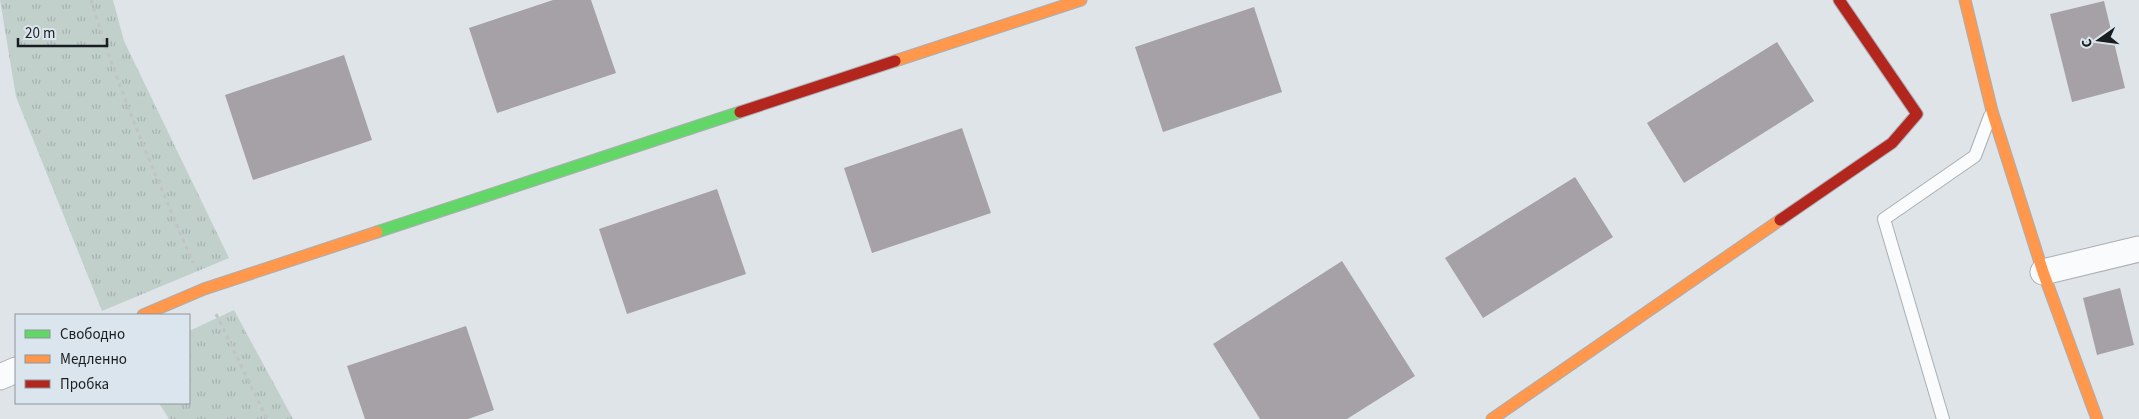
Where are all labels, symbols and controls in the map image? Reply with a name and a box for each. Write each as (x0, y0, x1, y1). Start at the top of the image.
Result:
scale bar (18, 15, 106, 47)
north arrow (2074, 15, 2124, 65)
text: 20 m (25, 23, 55, 44)
text: С (2077, 37, 2098, 49)
legend (15, 314, 190, 404)
text: Свободно (60, 324, 125, 345)
text: Медленно (60, 349, 127, 370)
text: Пробка (60, 374, 109, 395)

